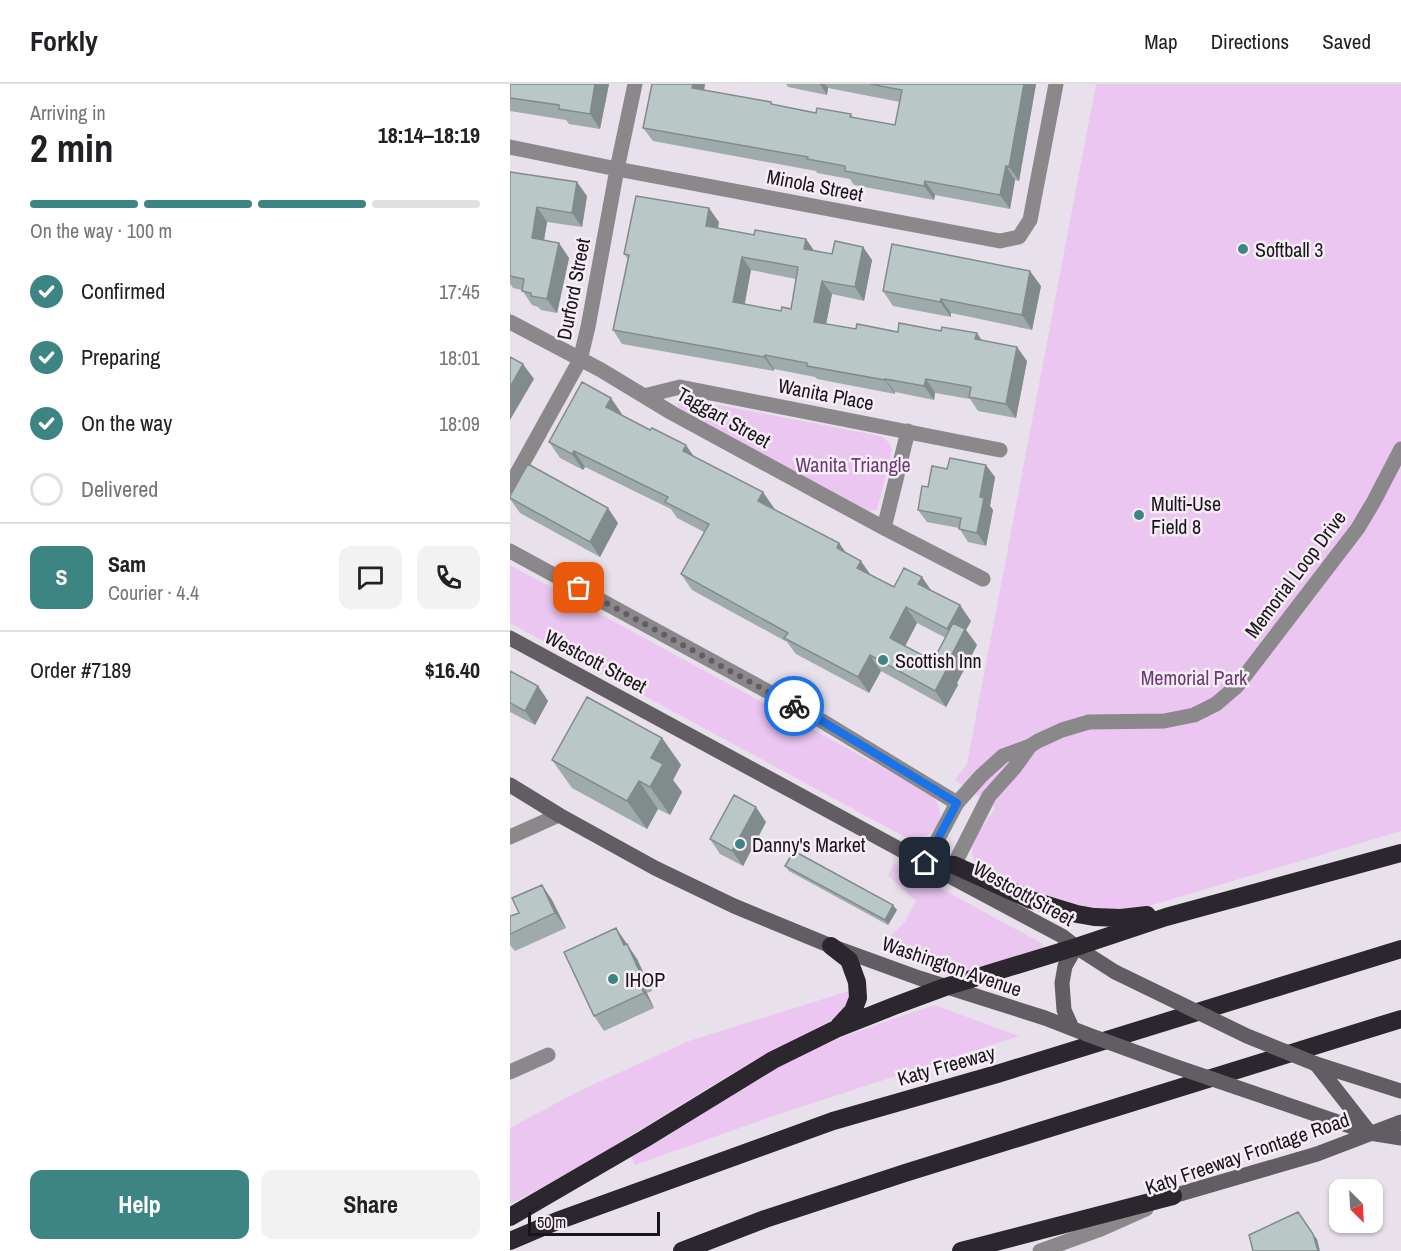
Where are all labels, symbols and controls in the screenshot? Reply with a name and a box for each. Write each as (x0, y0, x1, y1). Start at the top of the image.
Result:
text: Forkly (30, 22, 98, 60)
text: Map (1144, 27, 1178, 56)
text: Directions (1211, 27, 1289, 56)
text: Saved (1322, 27, 1371, 56)
text: Arriving in (30, 99, 106, 126)
text: 18:14–18:19 (378, 120, 480, 150)
text: 2 min (30, 122, 114, 174)
street label: Minola Street (765, 162, 866, 208)
text: On the way · 100 m (30, 217, 172, 244)
street label: Durford Street (550, 235, 596, 342)
place label: Softball 3 (1255, 236, 1323, 263)
marker: Softball 3 (1236, 242, 1250, 256)
icon: check (30, 275, 63, 308)
text: Confirmed (81, 276, 165, 306)
text: 17:45 (439, 278, 480, 305)
icon: check (30, 341, 63, 374)
text: Preparing (81, 342, 160, 372)
text: 18:01 (439, 344, 480, 371)
street label: Wanita Place (776, 371, 876, 417)
street label: Taggart Street (672, 380, 776, 454)
icon: check (30, 407, 63, 440)
text: On the way (81, 408, 172, 438)
text: 18:09 (439, 410, 480, 437)
park label: Wanita Triangle (795, 451, 911, 478)
text: Delivered (81, 474, 158, 504)
place label: Multi-Use Field 8 (1151, 490, 1221, 540)
street label: Memorial Loop Drive (1238, 505, 1352, 643)
marker: Multi-Use Field 8 (1132, 508, 1146, 522)
button: chat (339, 546, 402, 609)
button: phone (417, 546, 480, 609)
text: Sam (108, 549, 146, 579)
text: S (55, 562, 68, 592)
pin (553, 562, 604, 613)
icon: bag (562, 571, 595, 604)
text: Courier · 4.4 (108, 579, 199, 606)
street label: Westcott Street (540, 623, 652, 699)
place label: Scottish Inn (895, 647, 982, 674)
marker: Scottish Inn (876, 653, 890, 667)
text: Order #7189 (30, 655, 131, 685)
text: $16.40 (425, 655, 480, 685)
park label: Memorial Park (1141, 664, 1248, 691)
courier (764, 676, 824, 736)
icon: bike (778, 690, 811, 723)
place label: Danny's Market (752, 831, 866, 858)
marker: Danny's Market (733, 837, 747, 851)
pin (899, 837, 950, 888)
icon: home (908, 846, 941, 879)
street label: Westcott Street (969, 854, 1080, 932)
street label: Washington Avenue (879, 929, 1025, 1003)
place label: IHOP (625, 966, 665, 993)
marker: IHOP (606, 972, 620, 986)
street label: Katy Freeway (894, 1038, 999, 1092)
street label: Katy Freeway Frontage Road (1141, 1105, 1353, 1201)
button: Help (30, 1170, 249, 1239)
button: Share (261, 1170, 480, 1239)
north arrow (1329, 1179, 1383, 1233)
map controls (1329, 1179, 1383, 1233)
scale bar (528, 1209, 660, 1236)
text: 50 m (537, 1211, 566, 1233)

